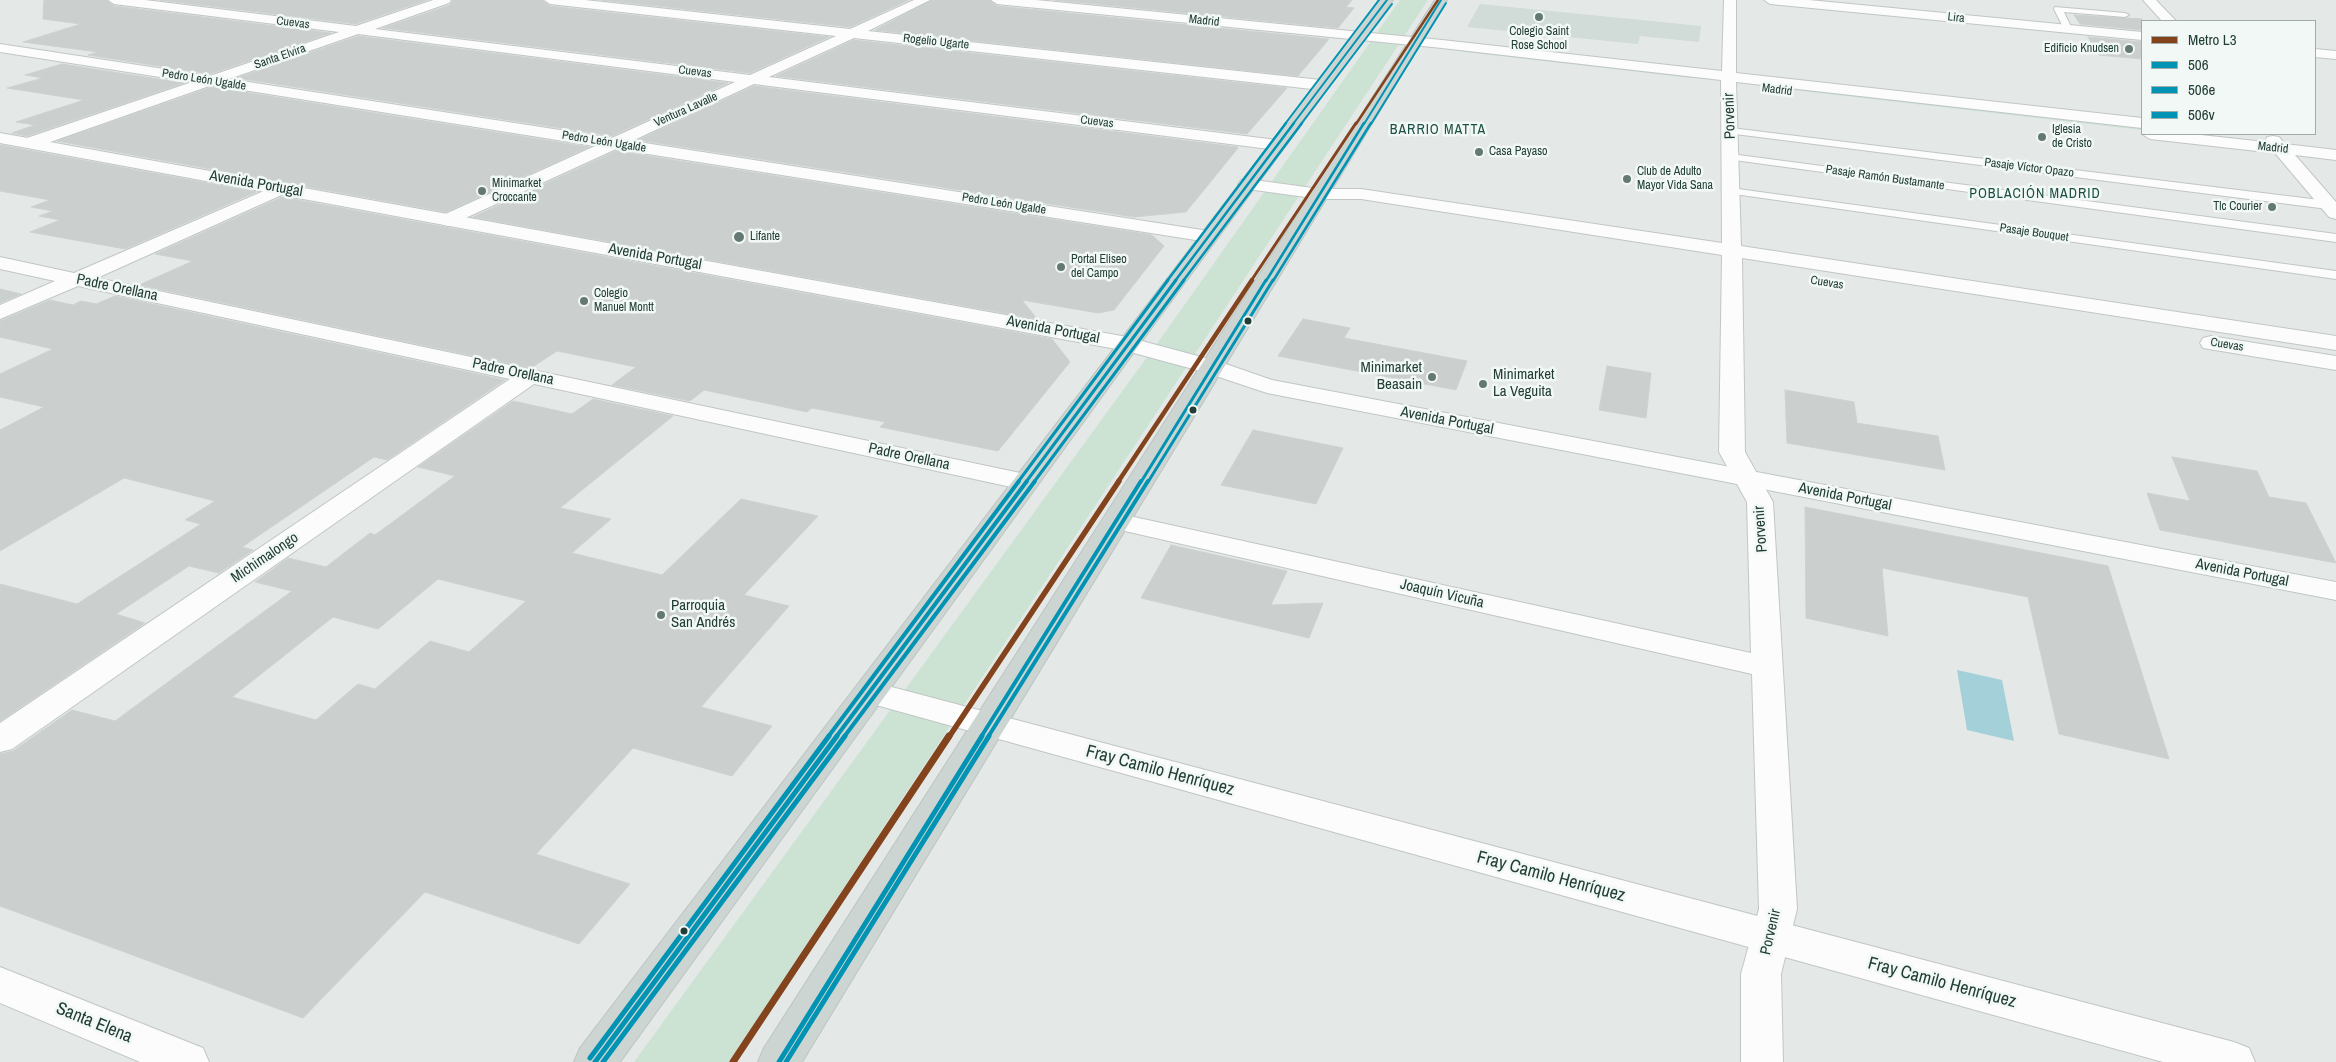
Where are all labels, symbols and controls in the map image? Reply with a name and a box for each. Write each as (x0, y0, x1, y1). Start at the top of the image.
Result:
street label: Lira (1947, 10, 1965, 26)
marker: Colegio Saint Rose School (1533, 11, 1545, 23)
street label: Madrid (1188, 12, 1220, 30)
street label: Cuevas (276, 14, 310, 32)
legend (2141, 20, 2316, 135)
place label: Colegio Saint Rose School (1509, 25, 1569, 53)
text: Metro L3 (2188, 29, 2237, 50)
street label: Rogelio Ugarte (902, 31, 970, 53)
street label: Santa Elvira (252, 41, 308, 73)
place label: Edificio Knudsen (2044, 42, 2119, 56)
marker: Edificio Knudsen (2123, 43, 2135, 55)
text: 506 (2188, 54, 2209, 75)
street label: Cuevas (678, 63, 712, 81)
street label: Pedro León Ugalde (161, 66, 247, 94)
text: 506e (2188, 79, 2215, 100)
street label: Madrid (1761, 81, 1793, 99)
street label: Ventura Lavalle (652, 90, 720, 130)
street label: Porvenir (1720, 92, 1740, 140)
text: 506v (2188, 104, 2215, 125)
street label: Cuevas (1080, 113, 1114, 131)
district label: BARRIO MATTA (1388, 122, 1488, 138)
place label: Iglesia de Cristo (2052, 123, 2092, 151)
street label: Pedro León Ugalde (561, 128, 647, 156)
marker: Iglesia de Cristo (2036, 131, 2048, 143)
street label: Madrid (2257, 139, 2289, 157)
place label: Casa Payaso (1489, 145, 1548, 159)
marker: Casa Payaso (1473, 146, 1485, 158)
street label: Pasaje Víctor Opazo (1983, 155, 2075, 181)
street label: Pasaje Ramón Bustamante (1825, 163, 1945, 193)
place label: Club de Adulto Mayor Vida Sana (1637, 165, 1713, 193)
street label: Avenida Portugal (208, 167, 304, 201)
marker: Club de Adulto Mayor Vida Sana (1621, 173, 1633, 185)
place label: Minimarket Croccante (492, 177, 541, 205)
marker: Minimarket Croccante (476, 185, 488, 197)
district label: POBLACIÓN MADRID (1967, 186, 2103, 202)
street label: Pedro León Ugalde (961, 190, 1047, 218)
place label: Tlc Courier (2213, 200, 2262, 214)
marker: Tlc Courier (2266, 201, 2278, 213)
street label: Pasaje Bouquet (1999, 221, 2069, 245)
marker: Lifante (732, 230, 746, 244)
place label: Lifante (750, 230, 780, 244)
street label: Avenida Portugal (607, 240, 703, 274)
place label: Portal Eliseo del Campo (1071, 253, 1127, 281)
marker: Portal Eliseo del Campo (1055, 261, 1067, 273)
street label: Padre Orellana (75, 271, 159, 305)
street label: Cuevas (1809, 273, 1845, 293)
place label: Colegio Manuel Montt (594, 287, 654, 315)
marker: Colegio Manuel Montt (578, 295, 590, 307)
street label: Avenida Portugal (1005, 312, 1101, 348)
unlabelled marker (1243, 316, 1253, 326)
street label: Cuevas (2209, 335, 2245, 355)
street label: Padre Orellana (471, 355, 555, 389)
place label: Minimarket Beasain (1360, 359, 1422, 394)
place label: Minimarket La Veguita (1493, 366, 1555, 401)
marker: Minimarket Beasain (1426, 371, 1438, 383)
marker: Minimarket La Veguita (1477, 378, 1489, 390)
street label: Avenida Portugal (1399, 403, 1495, 439)
unlabelled marker (1188, 405, 1198, 415)
street label: Padre Orellana (867, 440, 951, 474)
street label: Avenida Portugal (1797, 479, 1893, 515)
street label: Porvenir (1750, 505, 1772, 553)
street label: Michimalongo (228, 529, 302, 587)
street label: Avenida Portugal (2194, 555, 2290, 591)
street label: Joaquín Vicuña (1398, 576, 1486, 612)
place label: Parroquia San Andrés (671, 597, 735, 632)
marker: Parroquia San Andrés (655, 609, 667, 621)
street label: Fray Camilo Henríquez (1084, 741, 1236, 801)
street label: Fray Camilo Henríquez (1475, 847, 1627, 907)
street label: Porvenir (1757, 907, 1785, 957)
unlabelled marker (679, 926, 689, 936)
street label: Fray Camilo Henríquez (1866, 953, 2018, 1013)
street label: Santa Elena (53, 998, 135, 1048)

